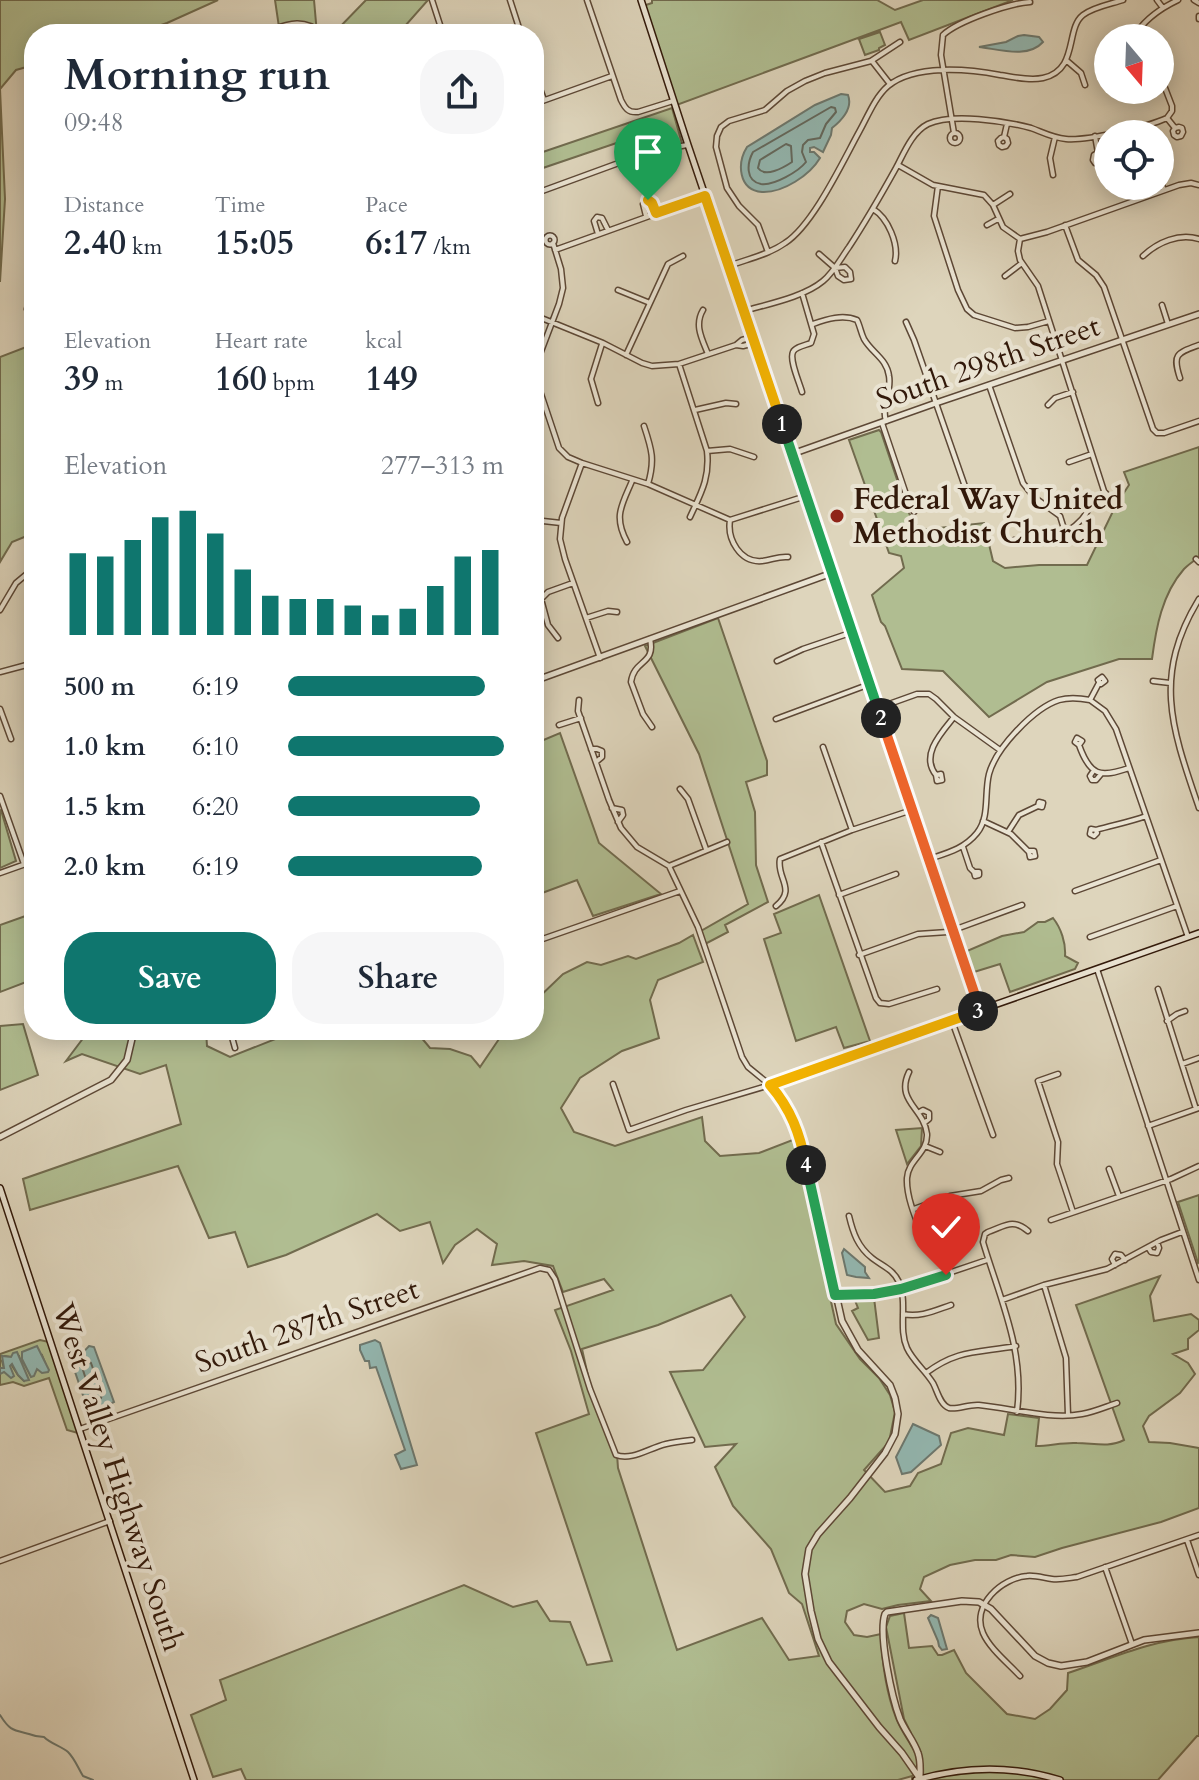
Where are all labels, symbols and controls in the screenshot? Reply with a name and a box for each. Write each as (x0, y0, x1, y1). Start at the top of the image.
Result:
north arrow (1094, 24, 1174, 104)
map controls (1094, 24, 1174, 200)
text: Morning run (64, 45, 330, 105)
button: share (420, 50, 504, 134)
text: 09:48 (64, 105, 124, 140)
pin (614, 118, 682, 200)
button: locate (1094, 120, 1174, 200)
icon: arrive (626, 130, 670, 174)
text: Distance (64, 190, 144, 220)
text: Time (215, 190, 266, 220)
text: Pace (365, 190, 408, 220)
text: 2.40 (64, 220, 126, 266)
text: 15:05 (215, 220, 294, 266)
text: 6:17 (365, 220, 427, 266)
text: km (126, 232, 162, 262)
text: /km (427, 232, 471, 262)
street label: South 298th Street (871, 305, 1106, 420)
text: Elevation (64, 326, 151, 356)
text: Heart rate (215, 326, 308, 356)
text: kcal (365, 326, 402, 356)
text: 39 (64, 356, 99, 402)
text: 160 (215, 356, 267, 402)
text: 149 (365, 356, 418, 402)
text: m (99, 368, 123, 398)
text: bpm (267, 368, 315, 398)
pin: 1 (762, 404, 802, 444)
text: 1 (776, 409, 788, 439)
text: Elevation (64, 448, 167, 483)
text: 277–313 m (381, 448, 504, 483)
place label: Federal Way United Methodist Church (853, 479, 1123, 554)
marker: Federal Way United Methodist Church (828, 507, 846, 525)
text: 500 m (64, 669, 135, 704)
text: 6:19 (192, 669, 239, 704)
pin: 2 (861, 698, 901, 738)
text: 2 (875, 703, 887, 733)
text: 1.0 km (64, 729, 145, 764)
text: 6:10 (192, 729, 239, 764)
text: 1.5 km (64, 789, 145, 824)
text: 6:20 (192, 789, 239, 824)
text: 2.0 km (64, 849, 145, 884)
text: 6:19 (192, 849, 239, 884)
button: Save (64, 932, 276, 1024)
button: Share (292, 932, 504, 1024)
pin: 3 (958, 991, 998, 1031)
text: 3 (972, 996, 984, 1026)
pin: 4 (786, 1145, 826, 1185)
text: 4 (800, 1150, 812, 1180)
pin (912, 1193, 980, 1275)
icon: check (924, 1205, 968, 1249)
street label: South 287th Street (190, 1268, 425, 1383)
street label: West Valley Highway South (42, 1297, 194, 1657)

